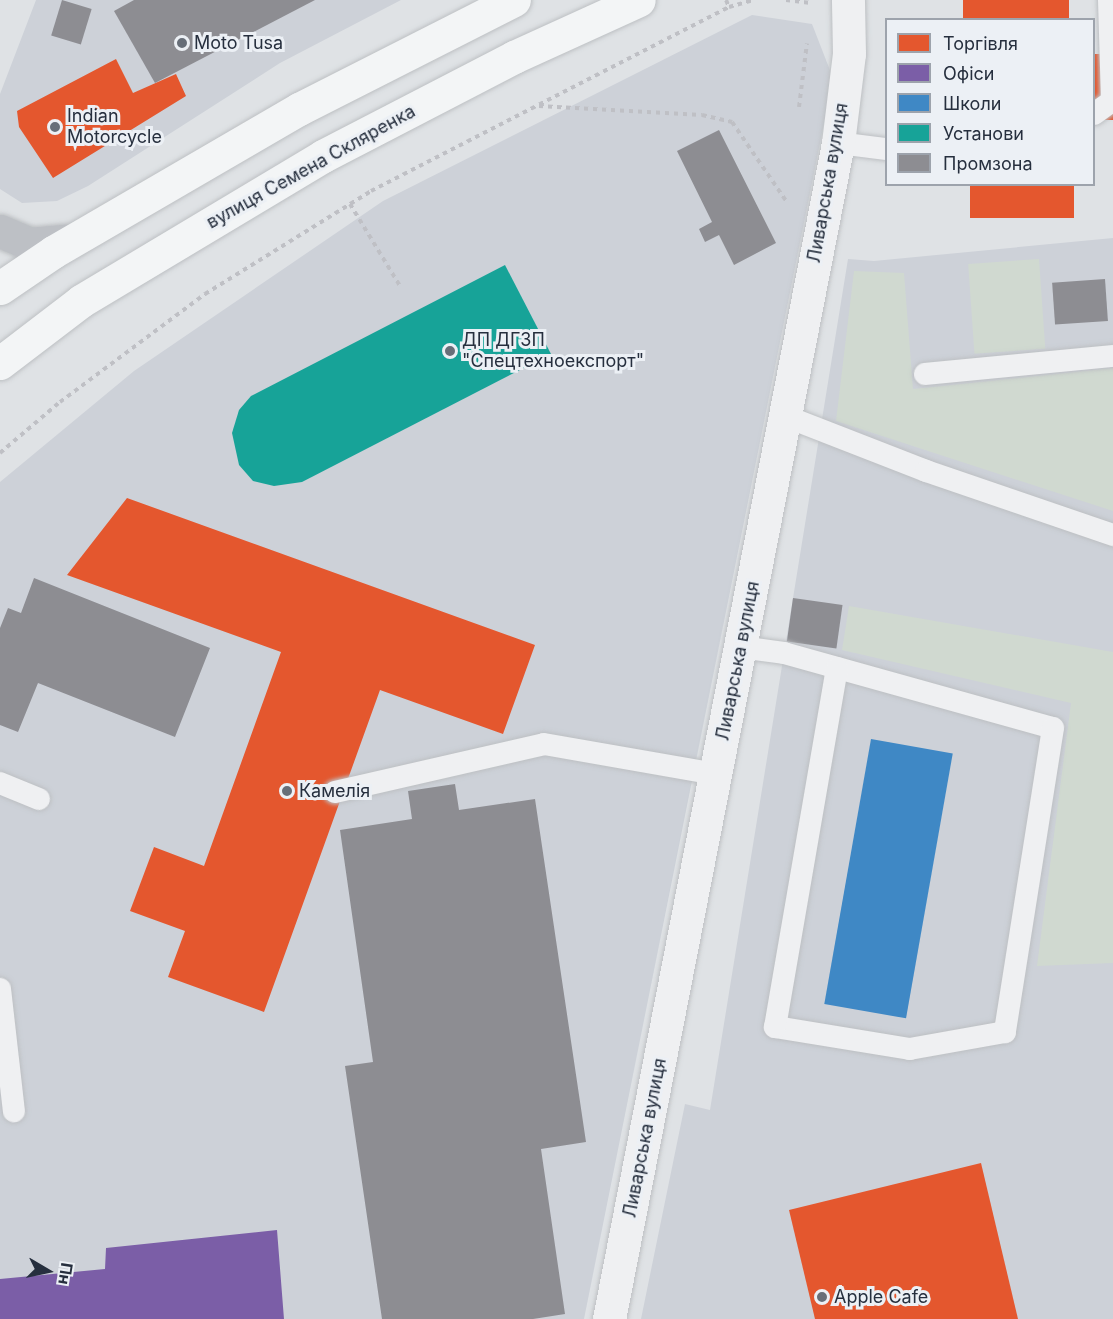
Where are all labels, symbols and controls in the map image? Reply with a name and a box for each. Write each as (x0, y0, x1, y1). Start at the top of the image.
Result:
legend (885, 18, 1095, 186)
place label: Moto Tusa (194, 32, 283, 54)
text: Торгівля (943, 33, 1018, 54)
marker: Moto Tusa (175, 36, 189, 50)
text: Офіси (943, 63, 994, 84)
text: Школи (943, 93, 1001, 114)
street label: вулиця Семена Скляренка (203, 101, 419, 233)
street label: Ливарська вулиця (803, 101, 853, 265)
place label: Indian Motorcycle (67, 106, 162, 148)
marker: Indian Motorcycle (48, 120, 62, 134)
text: Установи (943, 123, 1024, 144)
text: Промзона (943, 153, 1033, 174)
place label: ДП ДГЗП "Спецтехноекспорт" (462, 330, 644, 372)
marker: ДП ДГЗП "Спецтехноекспорт" (443, 344, 457, 358)
street label: Ливарська вулиця (712, 579, 764, 743)
place label: Камелія (299, 780, 370, 802)
marker: Камелія (280, 784, 294, 798)
street label: Ливарська вулиця (619, 1056, 671, 1220)
north arrow (18, 1241, 78, 1301)
text: Пн (54, 1261, 77, 1286)
place label: Apple Cafe (834, 1286, 928, 1308)
marker: Apple Cafe (815, 1290, 829, 1304)

